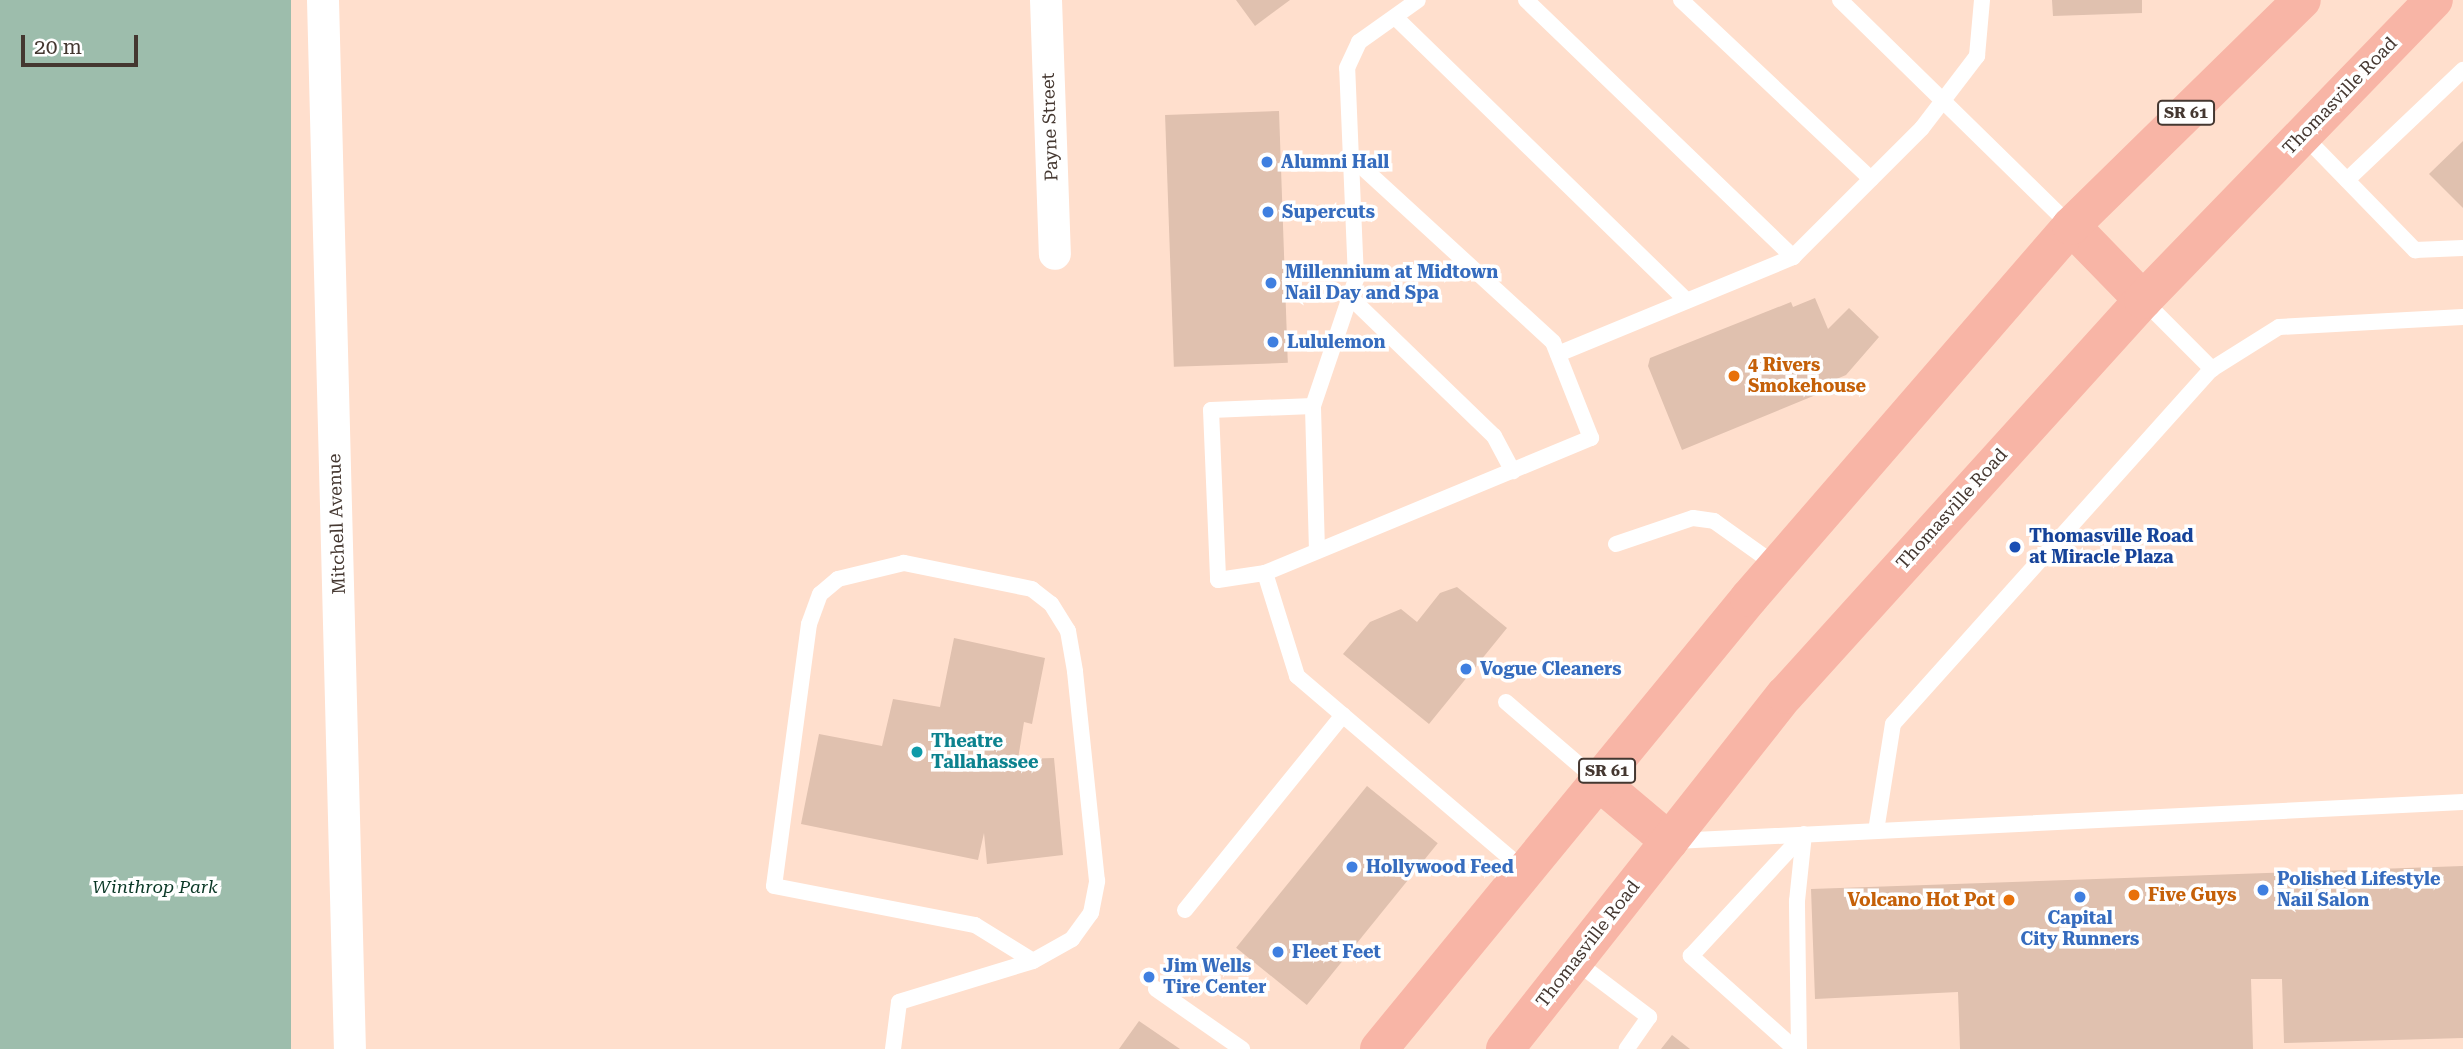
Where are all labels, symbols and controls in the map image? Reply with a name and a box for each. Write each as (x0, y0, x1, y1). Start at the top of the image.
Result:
scale bar (24, 21, 142, 65)
street label: Thomasville Road (2278, 33, 2402, 159)
text: 20 m (34, 35, 82, 59)
street label: Payne Street (1037, 72, 1063, 182)
road number: SR 61 (2156, 100, 2216, 125)
place label: Alumni Hall (1281, 151, 1389, 173)
marker: Alumni Hall (1259, 154, 1275, 170)
place label: Supercuts (1282, 201, 1375, 223)
marker: Supercuts (1260, 204, 1276, 220)
place label: Millennium at Midtown Nail Day and Spa (1285, 262, 1498, 304)
marker: Millennium at Midtown Nail Day and Spa (1263, 275, 1279, 291)
place label: Lululemon (1287, 331, 1386, 353)
marker: Lululemon (1265, 334, 1281, 350)
place label: 4 Rivers Smokehouse (1748, 355, 1866, 398)
marker: 4 Rivers Smokehouse (1726, 368, 1742, 384)
street label: Thomasville Road (1892, 444, 2012, 574)
street label: Mitchell Avenue (324, 453, 350, 595)
place label: Thomasville Road at Miracle Plaza (2029, 526, 2194, 568)
marker: Thomasville Road at Miracle Plaza (2007, 539, 2023, 555)
place label: Vogue Cleaners (1480, 658, 1621, 680)
marker: Vogue Cleaners (1458, 661, 1474, 677)
place label: Theatre Tallahassee (931, 731, 1039, 774)
marker: Theatre Tallahassee (909, 744, 925, 760)
road number: SR 61 (1577, 758, 1637, 784)
place label: Hollywood Feed (1366, 856, 1514, 878)
marker: Hollywood Feed (1344, 859, 1360, 875)
place label: Polished Lifestyle Nail Salon (2277, 869, 2441, 912)
park label: Winthrop Park (92, 876, 218, 898)
street label: Thomasville Road (1532, 876, 1644, 1012)
marker: Polished Lifestyle Nail Salon (2255, 882, 2271, 898)
place label: Five Guys (2148, 884, 2236, 906)
marker: Five Guys (2126, 887, 2142, 903)
place label: Volcano Hot Pot (1847, 889, 1995, 911)
marker: Capital City Runners (2072, 889, 2088, 905)
marker: Volcano Hot Pot (2001, 892, 2017, 908)
place label: Capital City Runners (2021, 908, 2139, 950)
place label: Fleet Feet (1292, 941, 1381, 963)
marker: Fleet Feet (1270, 944, 1286, 960)
place label: Jim Wells Tire Center (1163, 956, 1266, 998)
marker: Jim Wells Tire Center (1141, 969, 1157, 985)

